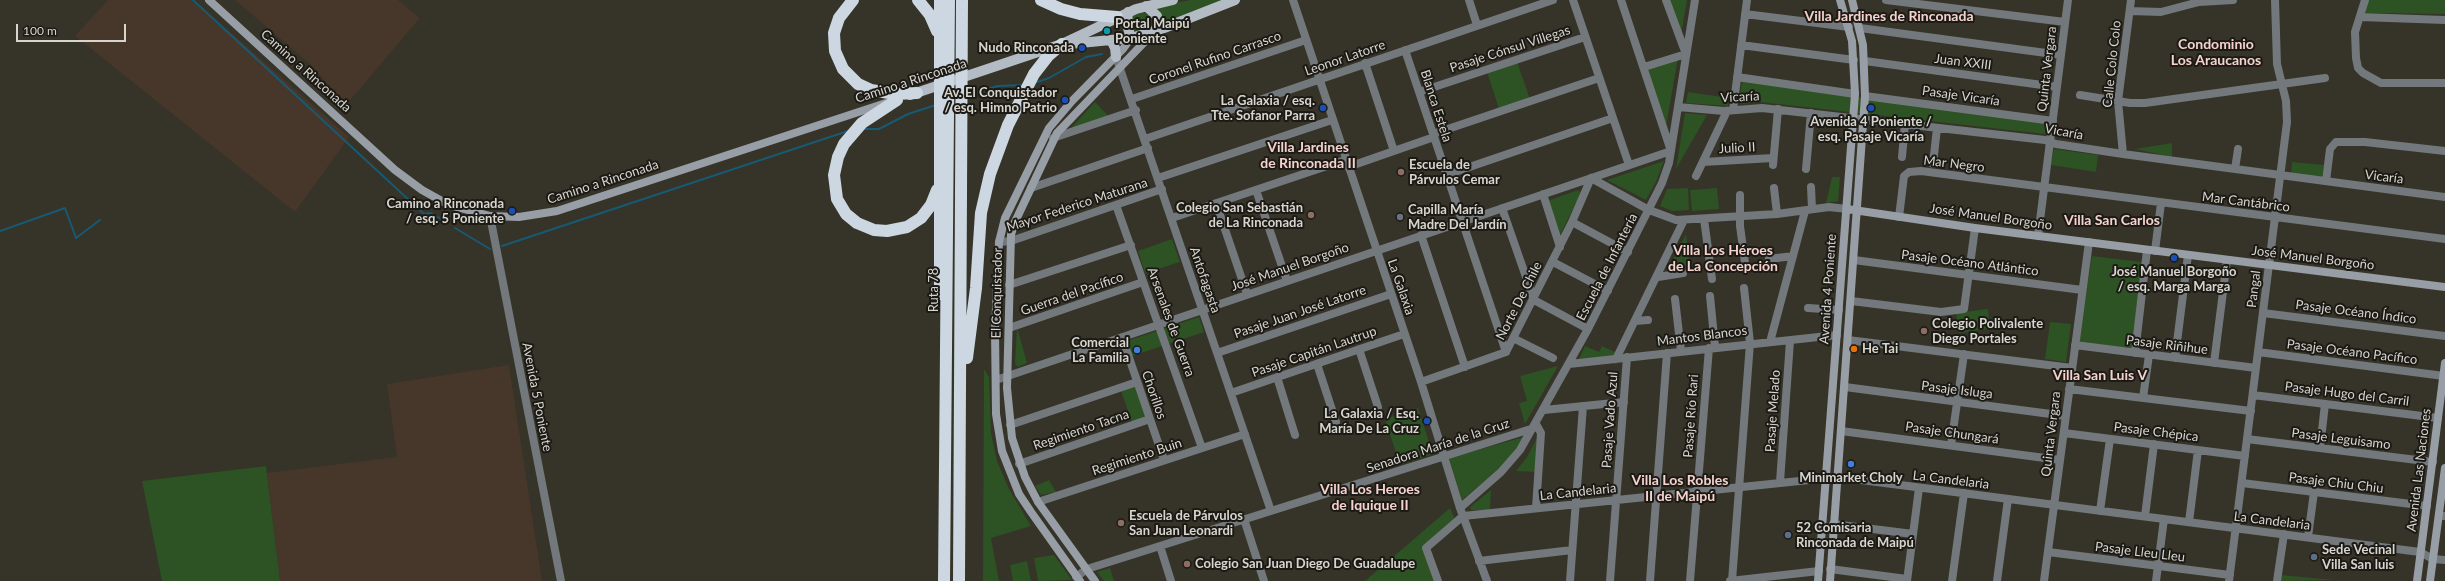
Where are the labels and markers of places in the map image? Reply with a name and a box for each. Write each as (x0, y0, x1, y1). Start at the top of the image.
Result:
place label: Portal Maipú Poniente (1115, 16, 1190, 47)
marker: Portal Maipú Poniente (1102, 26, 1112, 36)
place label: Nudo Rinconada (978, 40, 1074, 56)
marker: Nudo Rinconada (1077, 43, 1087, 53)
place label: Av. El Conquistador / esq. Himno Patrio (944, 85, 1057, 116)
place label: La Galaxia / esq. Tte. Sofanor Parra (1211, 93, 1315, 124)
marker: Av. El Conquistador / esq. Himno Patrio (1060, 95, 1070, 105)
marker: La Galaxia / esq. Tte. Sofanor Parra (1318, 103, 1328, 113)
marker: Avenida 4 Poniente / esq. Pasaje Vicaría (1866, 103, 1876, 113)
place label: Avenida 4 Poniente / esq. Pasaje Vicaría (1810, 114, 1932, 145)
place label: Escuela de Párvulos Cemar (1409, 157, 1500, 188)
marker: Escuela de Párvulos Cemar (1396, 167, 1406, 177)
place label: Camino a Rinconada / esq. 5 Poniente (386, 196, 504, 227)
place label: Colegio San Sebastián de La Rinconada (1176, 200, 1303, 231)
place label: Capilla María Madre Del Jardín (1408, 202, 1507, 233)
marker: Camino a Rinconada / esq. 5 Poniente (507, 206, 517, 216)
marker: Colegio San Sebastián de La Rinconada (1306, 210, 1316, 220)
marker: Capilla María Madre Del Jardín (1395, 212, 1405, 222)
marker: José Manuel Borgoño / esq. Marga Marga (2169, 253, 2179, 263)
place label: José Manuel Borgoño / esq. Marga Marga (2111, 264, 2237, 295)
place label: Colegio Polivalente Diego Portales (1932, 316, 2043, 347)
marker: Colegio Polivalente Diego Portales (1919, 326, 1929, 336)
place label: Comercial La Familia (1071, 335, 1129, 366)
place label: He Tai (1862, 341, 1898, 357)
marker: He Tai (1849, 344, 1859, 354)
marker: Comercial La Familia (1132, 345, 1142, 355)
place label: La Galaxia / Esq. María De La Cruz (1319, 406, 1419, 437)
marker: La Galaxia / Esq. María De La Cruz (1422, 416, 1432, 426)
marker: Minimarket Choly (1846, 459, 1856, 469)
place label: Minimarket Choly (1799, 470, 1903, 486)
place label: Escuela de Párvulos San Juan Leonardi (1129, 508, 1243, 539)
marker: Escuela de Párvulos San Juan Leonardi (1116, 518, 1126, 528)
place label: 52 Comisaria Rinconada de Maipú (1796, 520, 1914, 551)
marker: 52 Comisaria Rinconada de Maipú (1783, 530, 1793, 540)
place label: Sede Vecinal Villa San luis (2322, 542, 2395, 573)
marker: Sede Vecinal Villa San luis (2309, 552, 2319, 562)
place label: Colegio San Juan Diego De Guadalupe (1195, 556, 1415, 572)
marker: Colegio San Juan Diego De Guadalupe (1182, 559, 1192, 569)

